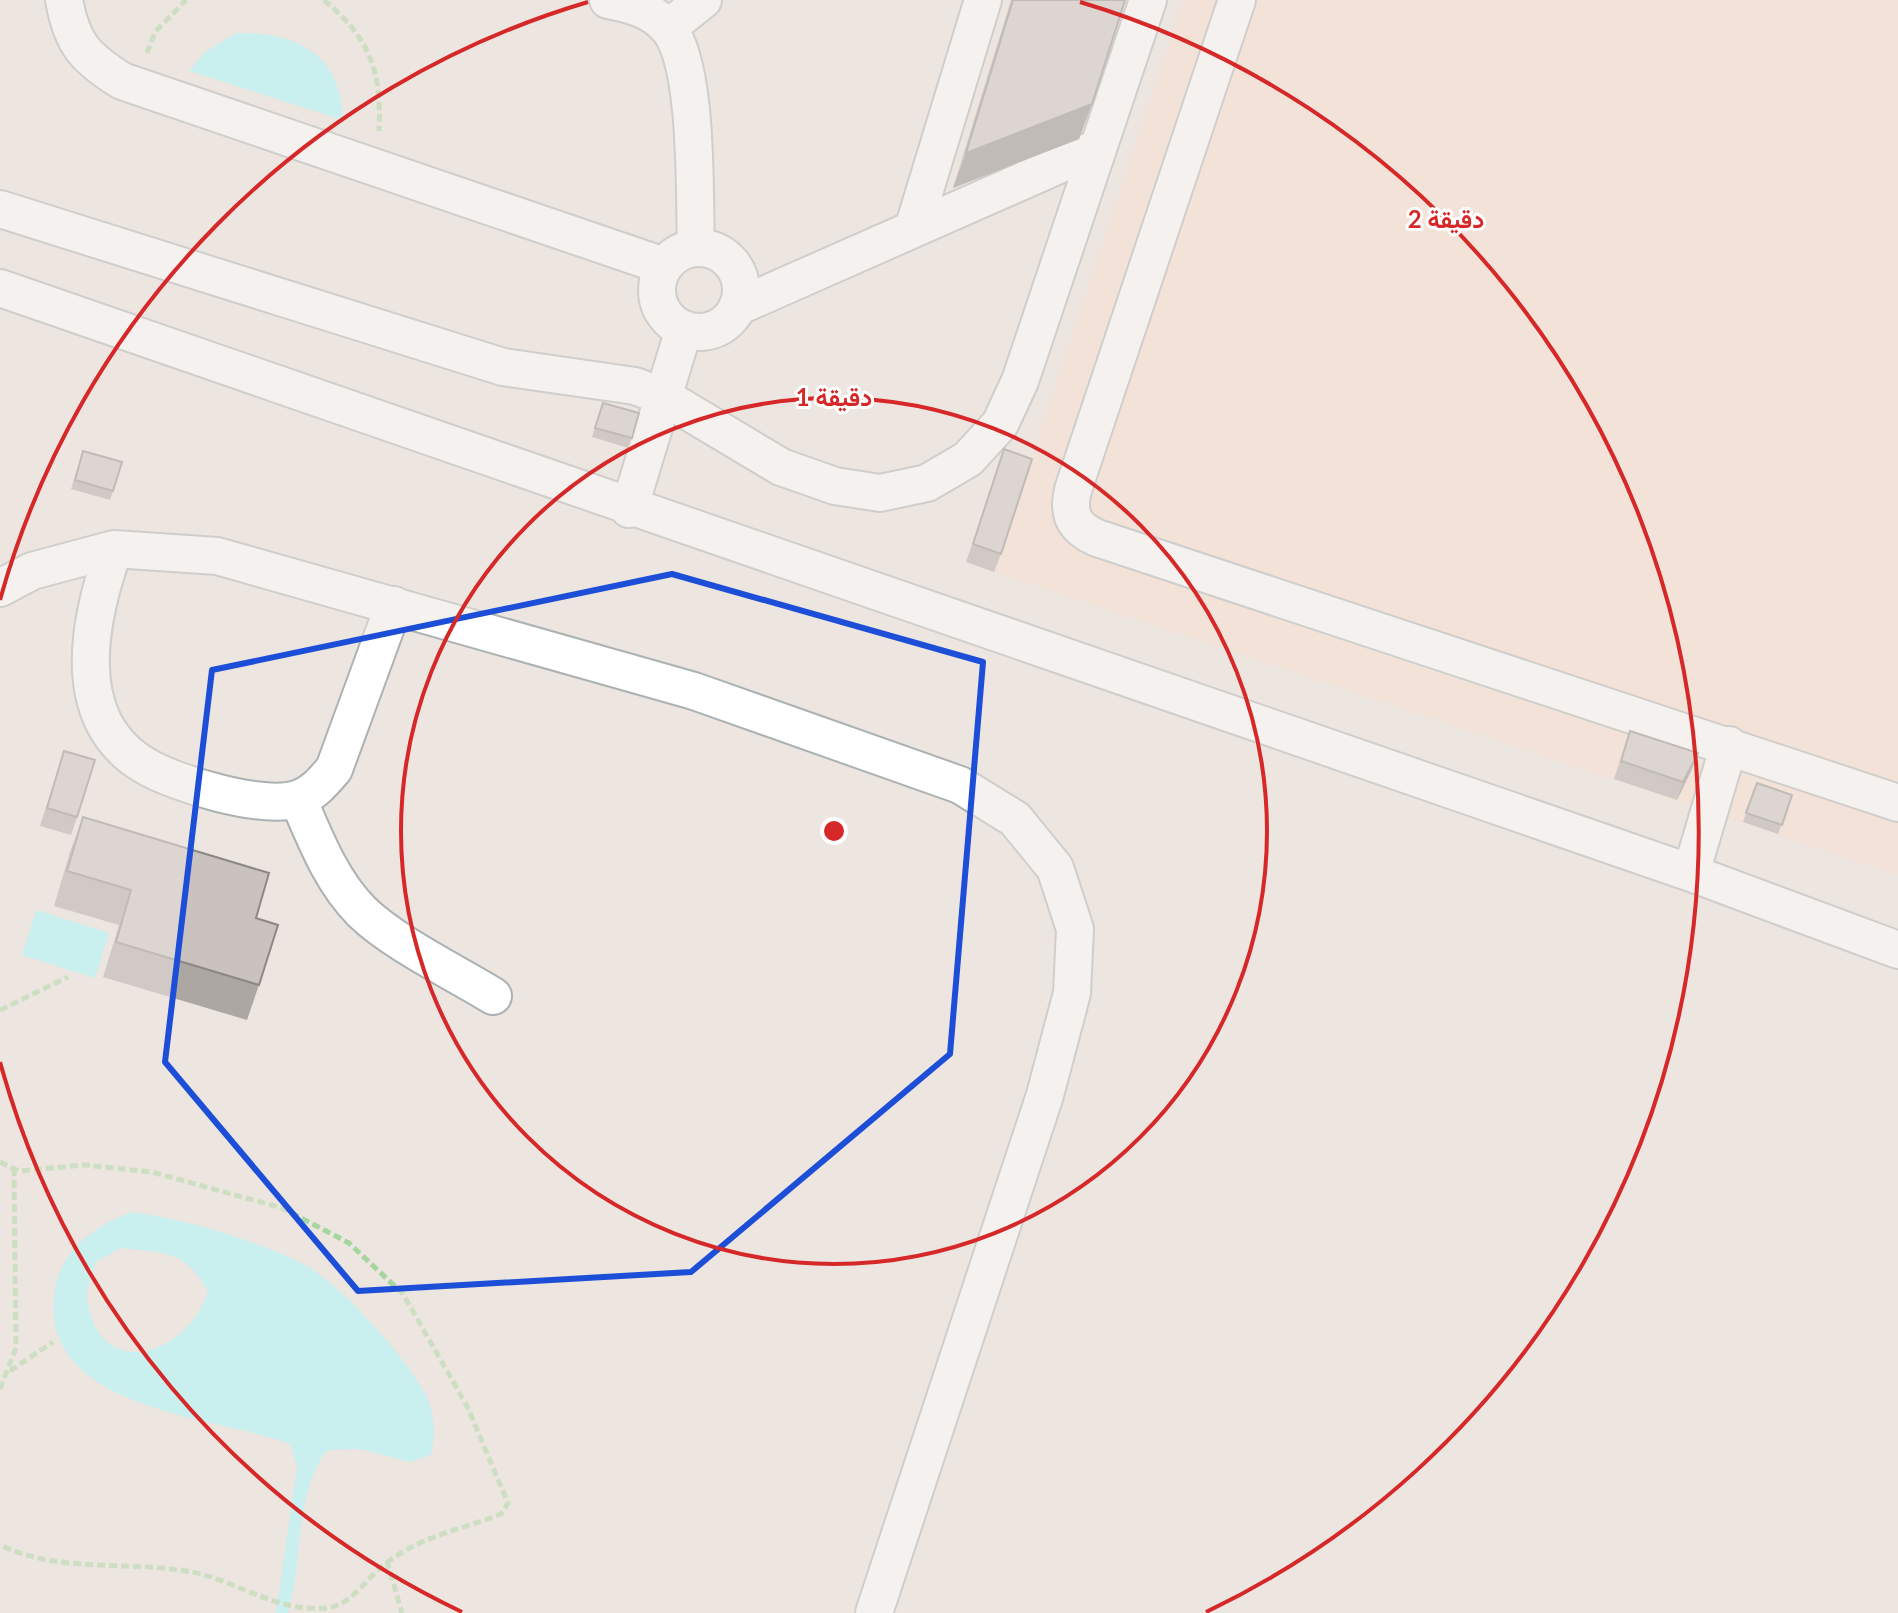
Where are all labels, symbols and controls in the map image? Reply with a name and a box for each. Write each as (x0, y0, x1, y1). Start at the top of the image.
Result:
text: 2 دقيقة (1408, 204, 1484, 234)
text: 1 دقيقة (796, 382, 872, 412)
centre of rings (820, 817, 848, 845)

